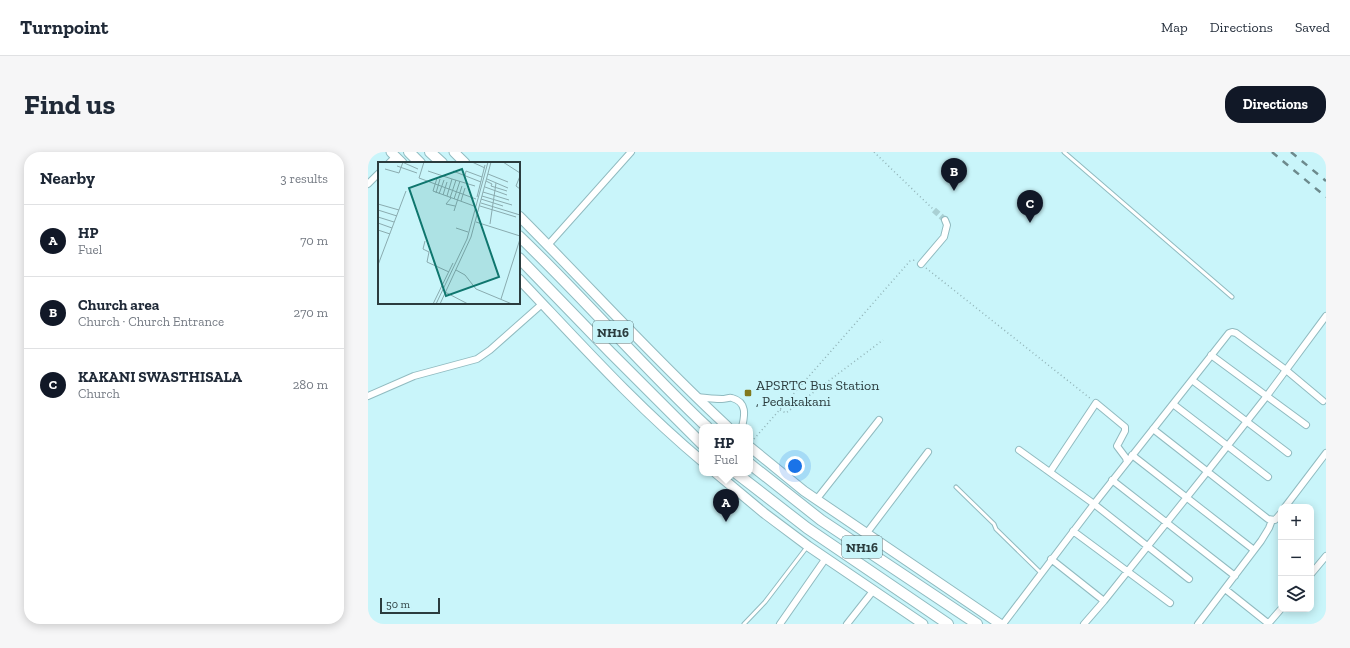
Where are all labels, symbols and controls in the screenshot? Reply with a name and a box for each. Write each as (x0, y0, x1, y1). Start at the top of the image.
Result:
text: Turnpoint (20, 16, 108, 39)
text: Map (1161, 19, 1188, 36)
text: Directions (1210, 19, 1273, 36)
text: Saved (1295, 19, 1330, 36)
button: Directions (1225, 86, 1326, 123)
text: Find us (24, 88, 115, 121)
pin: B (941, 158, 967, 191)
inset map (378, 162, 520, 304)
text: Nearby (40, 168, 95, 188)
text: 3 results (280, 171, 328, 186)
pin: C (1017, 190, 1043, 223)
text: HP (78, 224, 98, 242)
text: A (49, 233, 57, 248)
text: 70 m (300, 233, 328, 248)
text: Fuel (78, 242, 102, 257)
text: Church area (78, 296, 159, 314)
text: B (49, 305, 57, 320)
text: 270 m (294, 305, 328, 320)
text: Church · Church Entrance (78, 314, 224, 329)
road number: NH16 (593, 321, 633, 343)
text: KAKANI SWASTHISALA (78, 368, 242, 386)
text: C (49, 377, 57, 392)
text: 280 m (293, 377, 328, 392)
place label: APSRTC Bus Station , Pedakakani (756, 377, 879, 410)
text: Church (78, 386, 120, 401)
marker: APSRTC Bus Station , Pedakakani (743, 388, 753, 398)
popup (699, 424, 753, 476)
text: HP (714, 434, 734, 452)
text: Fuel (714, 452, 738, 467)
your location (785, 456, 805, 476)
pin: A (713, 489, 739, 522)
map controls (1278, 504, 1314, 612)
button: + (1278, 504, 1314, 540)
road number: NH16 (842, 536, 882, 558)
button: − (1278, 540, 1314, 576)
button: layers (1278, 576, 1314, 612)
scale bar (380, 596, 440, 615)
text: 50 m (386, 598, 410, 611)

